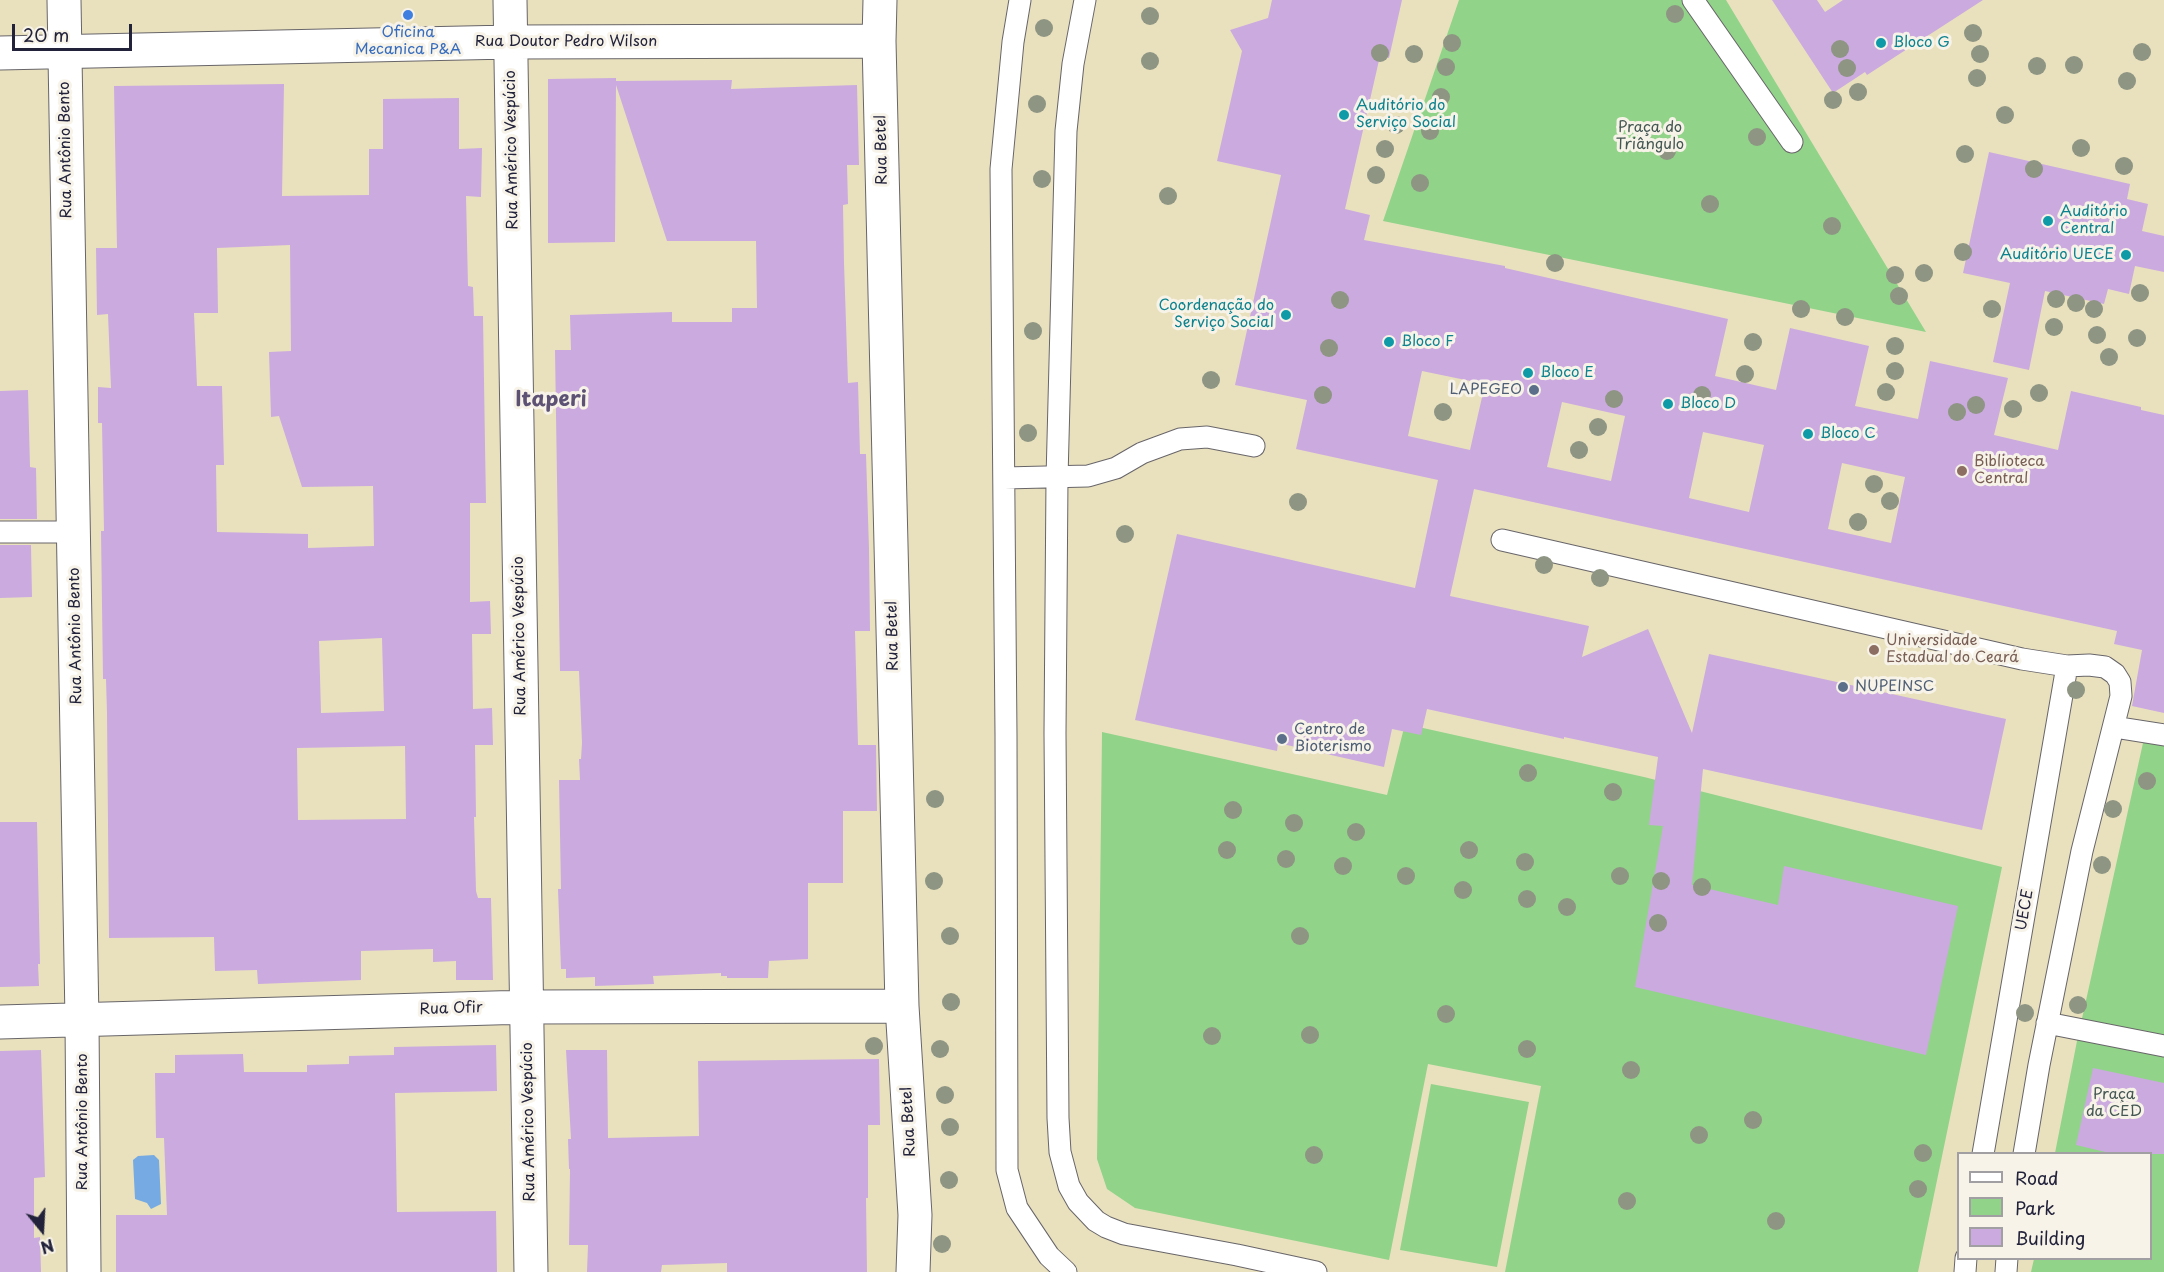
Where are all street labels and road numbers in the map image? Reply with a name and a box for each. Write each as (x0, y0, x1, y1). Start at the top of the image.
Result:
street label: Rua Doutor Pedro Wilson (475, 33, 657, 51)
street label: Rua Américo Vespúcio (502, 70, 522, 230)
street label: Rua Antônio Bento (56, 81, 76, 219)
street label: Rua Betel (872, 115, 892, 185)
street label: Rua Américo Vespúcio (510, 556, 530, 716)
street label: Rua Antônio Bento (66, 567, 86, 705)
street label: Rua Betel (883, 601, 903, 671)
street label: UECE (2013, 888, 2037, 932)
street label: Rua Ofir (419, 999, 483, 1019)
street label: Rua Américo Vespúcio (519, 1042, 539, 1202)
street label: Rua Antônio Bento (74, 1053, 92, 1191)
street label: Rua Betel (898, 1087, 920, 1157)

